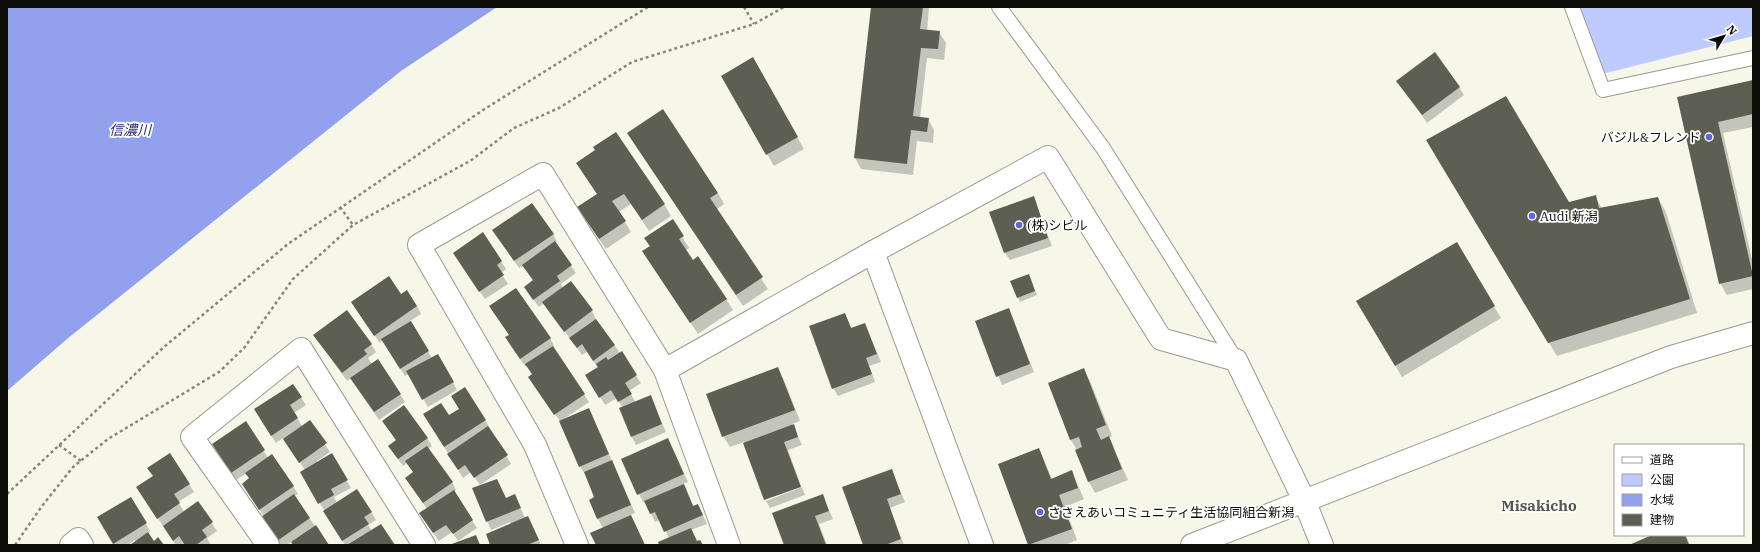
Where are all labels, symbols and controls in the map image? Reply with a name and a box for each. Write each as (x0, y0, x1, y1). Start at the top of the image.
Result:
north arrow (1704, 16, 1744, 56)
text: N (1724, 22, 1740, 38)
water label: 信濃川 (109, 121, 153, 139)
place label: バジル&フレンド (1601, 129, 1701, 146)
marker: バジル&フレンド (1704, 132, 1714, 142)
place label: Audi 新潟 (1540, 208, 1598, 225)
marker: Audi 新潟 (1527, 211, 1537, 221)
place label: (株)シビル (1027, 217, 1088, 234)
marker: (株)シビル (1014, 220, 1024, 230)
legend (1614, 444, 1744, 536)
text: 道路 (1650, 452, 1674, 467)
text: 公園 (1650, 472, 1674, 487)
text: 水域 (1650, 492, 1674, 507)
district label: Misakicho (1501, 496, 1577, 515)
place label: ささえあいコミュニティ生活協同組合新潟 (1048, 504, 1294, 521)
marker: ささえあいコミュニティ生活協同組合新潟 (1035, 507, 1045, 517)
text: 建物 (1650, 512, 1674, 527)

